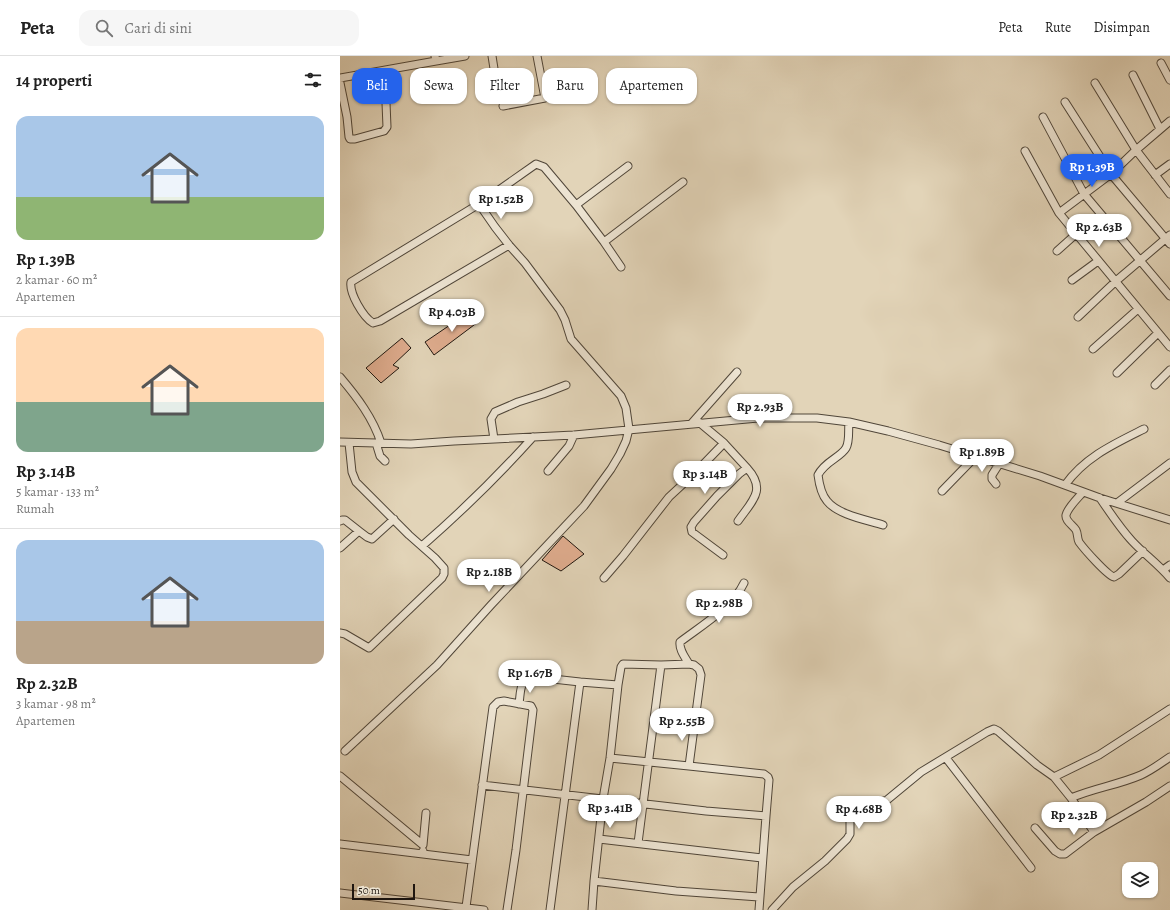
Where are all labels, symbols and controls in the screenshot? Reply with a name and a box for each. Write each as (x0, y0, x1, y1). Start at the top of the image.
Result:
search box (79, 10, 359, 46)
text: Peta (20, 15, 55, 41)
icon: search (93, 17, 115, 39)
text: Cari di sini (125, 18, 192, 38)
text: Peta (998, 18, 1023, 37)
text: Rute (1045, 18, 1071, 37)
text: Disimpan (1093, 18, 1150, 37)
chip: Beli (352, 68, 402, 104)
chip: Sewa (410, 68, 467, 104)
chip: Filter (475, 68, 534, 104)
chip: Baru (542, 68, 598, 104)
chip: Apartemen (606, 68, 697, 104)
text: 14 properti (16, 69, 92, 92)
icon: filters (302, 69, 324, 91)
icon: home (134, 142, 206, 214)
pin: Rp 1.39B (1051, 154, 1133, 188)
text: Rp 1.39B (1069, 158, 1115, 175)
pin: Rp 1.52B (460, 186, 542, 220)
text: Rp 1.52B (478, 190, 524, 207)
pin: Rp 2.63B (1058, 214, 1140, 248)
text: Rp 2.63B (1076, 218, 1122, 235)
text: Rp 1.39B (16, 248, 75, 271)
text: 2 kamar · 60 m² (16, 271, 97, 288)
text: Apartemen (16, 288, 75, 305)
pin: Rp 4.03B (411, 299, 493, 333)
text: Rp 4.03B (428, 303, 476, 320)
icon: home (134, 354, 206, 426)
pin: Rp 2.93B (719, 394, 801, 428)
text: Rp 2.93B (737, 398, 783, 415)
pin: Rp 1.89B (941, 439, 1023, 473)
text: Rp 1.89B (959, 443, 1005, 460)
text: Rp 3.14B (16, 460, 75, 483)
pin: Rp 3.14B (664, 461, 746, 495)
text: Rp 3.14B (682, 465, 728, 482)
text: 5 kamar · 133 m² (16, 483, 99, 500)
text: Rumah (16, 500, 54, 517)
pin: Rp 2.18B (448, 559, 530, 593)
text: Rp 2.18B (466, 563, 512, 580)
icon: home (134, 566, 206, 638)
pin: Rp 2.98B (678, 590, 760, 624)
text: Rp 2.98B (695, 594, 743, 611)
pin: Rp 1.67B (489, 660, 571, 694)
text: Rp 1.67B (507, 664, 553, 681)
text: Rp 2.32B (16, 672, 78, 695)
text: 3 kamar · 98 m² (16, 695, 96, 712)
pin: Rp 2.55B (641, 708, 723, 742)
text: Apartemen (16, 712, 75, 729)
text: Rp 2.55B (659, 712, 705, 729)
pin: Rp 3.41B (569, 795, 651, 829)
pin: Rp 4.68B (818, 796, 900, 830)
text: Rp 3.41B (587, 799, 633, 816)
text: Rp 4.68B (835, 800, 883, 817)
pin: Rp 2.32B (1033, 802, 1115, 836)
text: Rp 2.32B (1050, 806, 1098, 823)
map controls (1122, 862, 1158, 898)
button: layers (1122, 862, 1158, 898)
scale bar (352, 882, 415, 901)
text: 50 m (358, 883, 380, 898)

